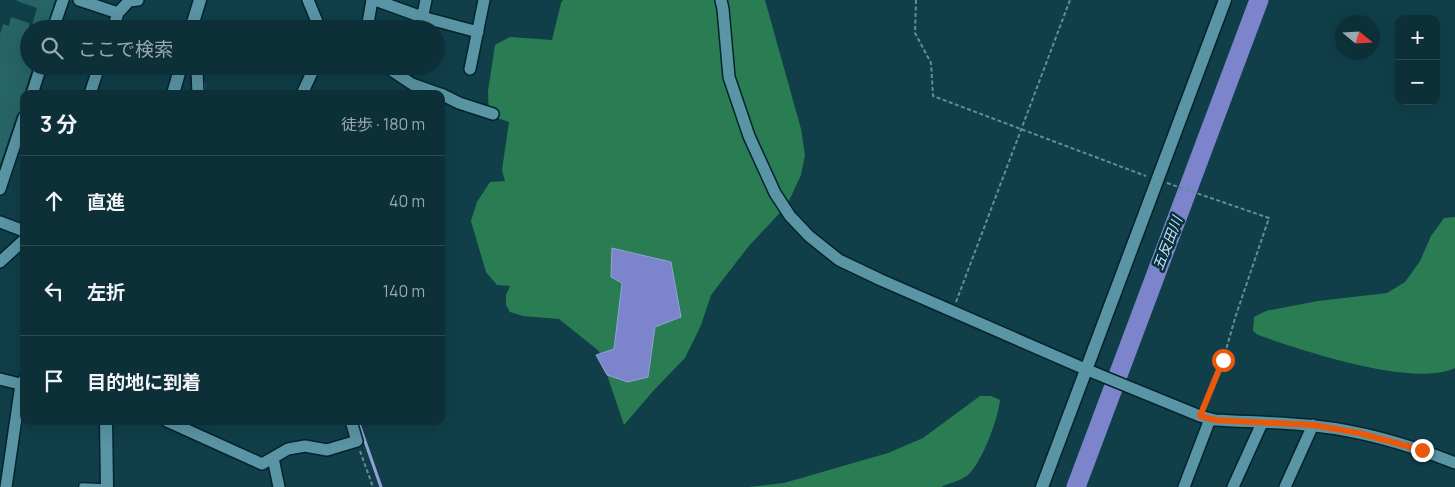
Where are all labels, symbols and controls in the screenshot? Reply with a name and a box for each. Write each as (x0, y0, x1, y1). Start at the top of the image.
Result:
north arrow (1335, 15, 1380, 60)
map controls (1395, 15, 1440, 105)
button: + (1395, 15, 1440, 60)
search box (20, 20, 445, 75)
icon: search (38, 34, 66, 62)
text: ここで検索 (78, 36, 173, 62)
button: − (1395, 60, 1440, 105)
text: 3 分 (40, 110, 77, 138)
text: 徒歩 · 180 m (341, 113, 425, 135)
icon: ahead (40, 187, 68, 215)
text: 直進 (87, 189, 125, 215)
text: 40 m (389, 190, 425, 212)
water label: 五反田川 (1148, 212, 1187, 273)
icon: left (40, 277, 68, 305)
text: 左折 (87, 279, 125, 305)
text: 140 m (383, 280, 425, 302)
route start (1212, 349, 1235, 372)
icon: arrive (40, 367, 68, 395)
text: 目的地に到着 (87, 369, 201, 395)
route end (1411, 439, 1434, 462)

